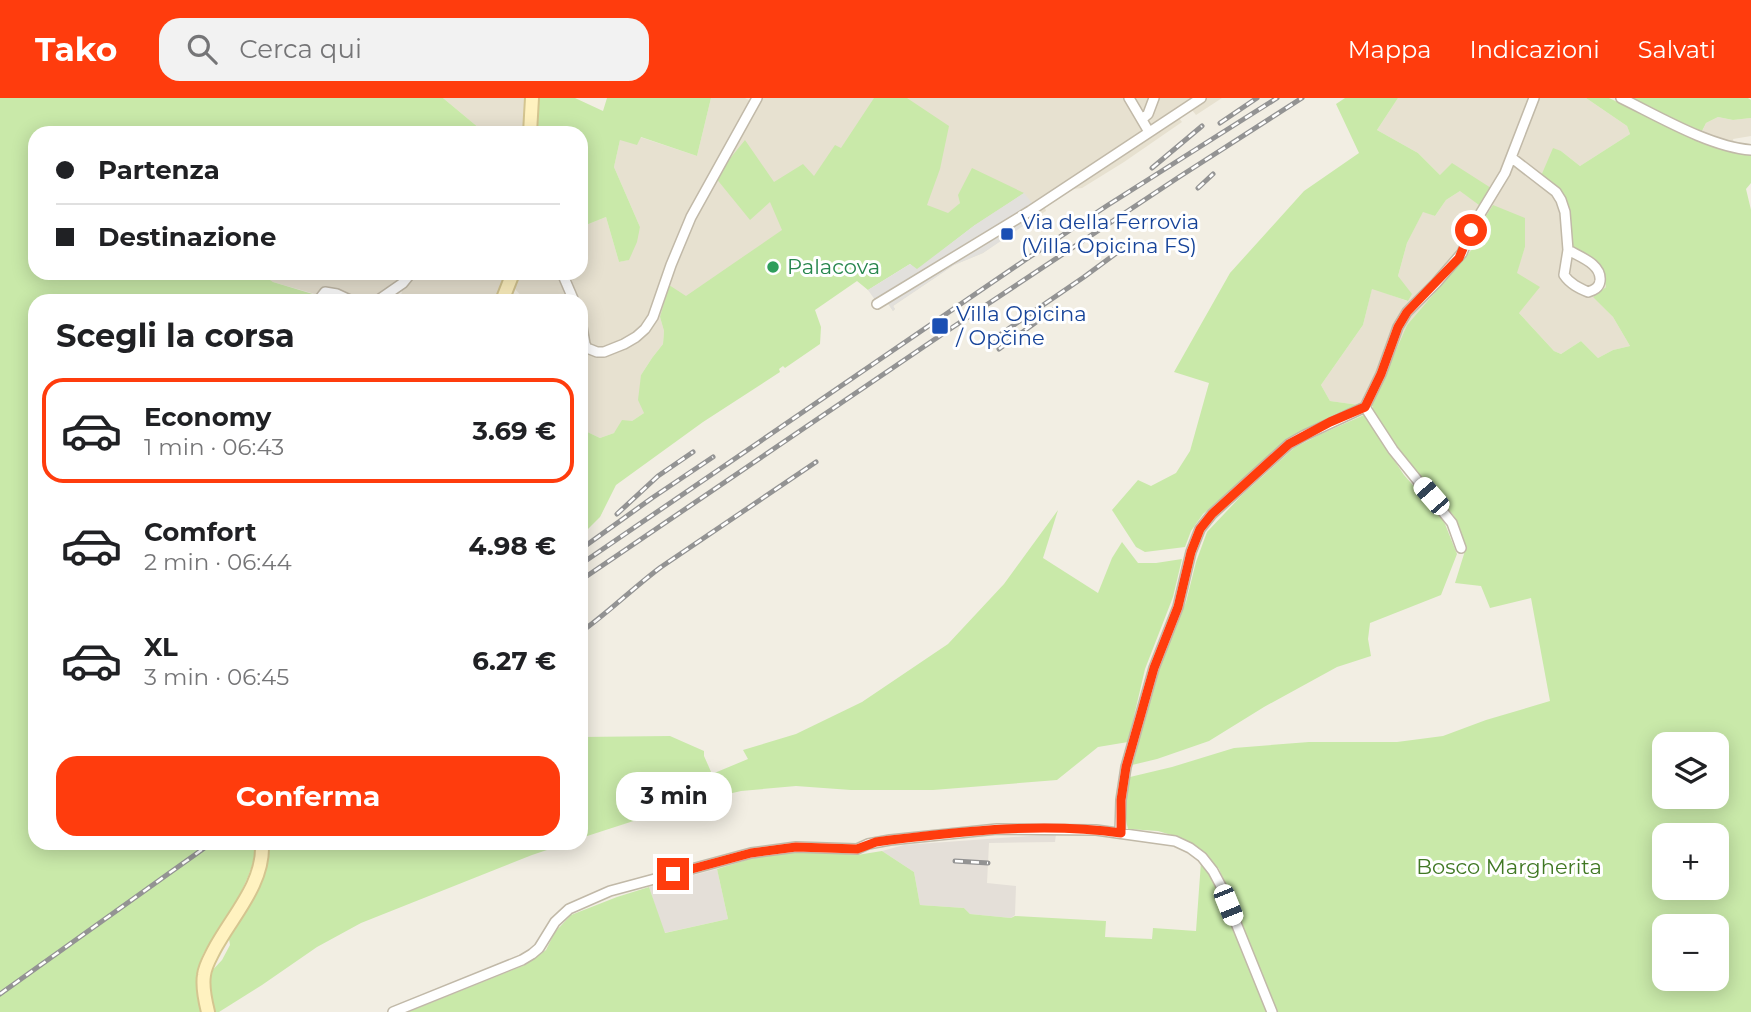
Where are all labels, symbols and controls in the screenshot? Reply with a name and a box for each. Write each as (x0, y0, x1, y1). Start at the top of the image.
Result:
search box (159, 18, 649, 81)
text: Tako (35, 29, 117, 69)
icon: search (183, 30, 221, 68)
text: Cerca qui (239, 33, 362, 65)
text: Mappa (1348, 35, 1431, 64)
text: Indicazioni (1469, 35, 1600, 64)
text: Salvati (1638, 35, 1716, 64)
text: Partenza (98, 154, 220, 186)
place label: Via della Ferrovia (Villa Opicina FS) (1021, 209, 1199, 258)
route start (1455, 214, 1487, 246)
text: Destinazione (98, 221, 276, 253)
marker: Via della Ferrovia (Villa Opicina FS) (999, 226, 1015, 242)
place label: Palacova (787, 254, 880, 279)
marker: Palacova (765, 259, 781, 275)
place label: Villa Opicina / Opčine (955, 301, 1087, 350)
text: Scegli la corsa (56, 316, 295, 355)
marker: Villa Opicina / Opčine (930, 316, 950, 336)
icon: car (60, 399, 123, 462)
text: Economy (144, 401, 271, 433)
text: 3.69 € (473, 415, 556, 447)
text: 1 min · 06:43 (144, 433, 284, 461)
car (1410, 473, 1453, 519)
icon: car (60, 514, 123, 577)
text: Comfort (144, 516, 256, 548)
text: 4.98 € (469, 530, 556, 562)
text: 2 min · 06:44 (144, 548, 292, 576)
icon: car (60, 629, 123, 692)
text: XL (144, 631, 178, 663)
text: 6.27 € (472, 645, 556, 677)
text: 3 min · 06:45 (144, 663, 289, 691)
map controls (1652, 732, 1729, 991)
button: layers (1652, 732, 1729, 809)
button: Conferma (56, 756, 560, 836)
callout: 3 min (615, 772, 731, 822)
text: 3 min (640, 782, 708, 810)
button: + (1652, 823, 1729, 900)
park label: Bosco Margherita (1416, 854, 1602, 879)
route end (657, 858, 689, 890)
car (1211, 882, 1246, 928)
button: − (1652, 914, 1729, 991)

